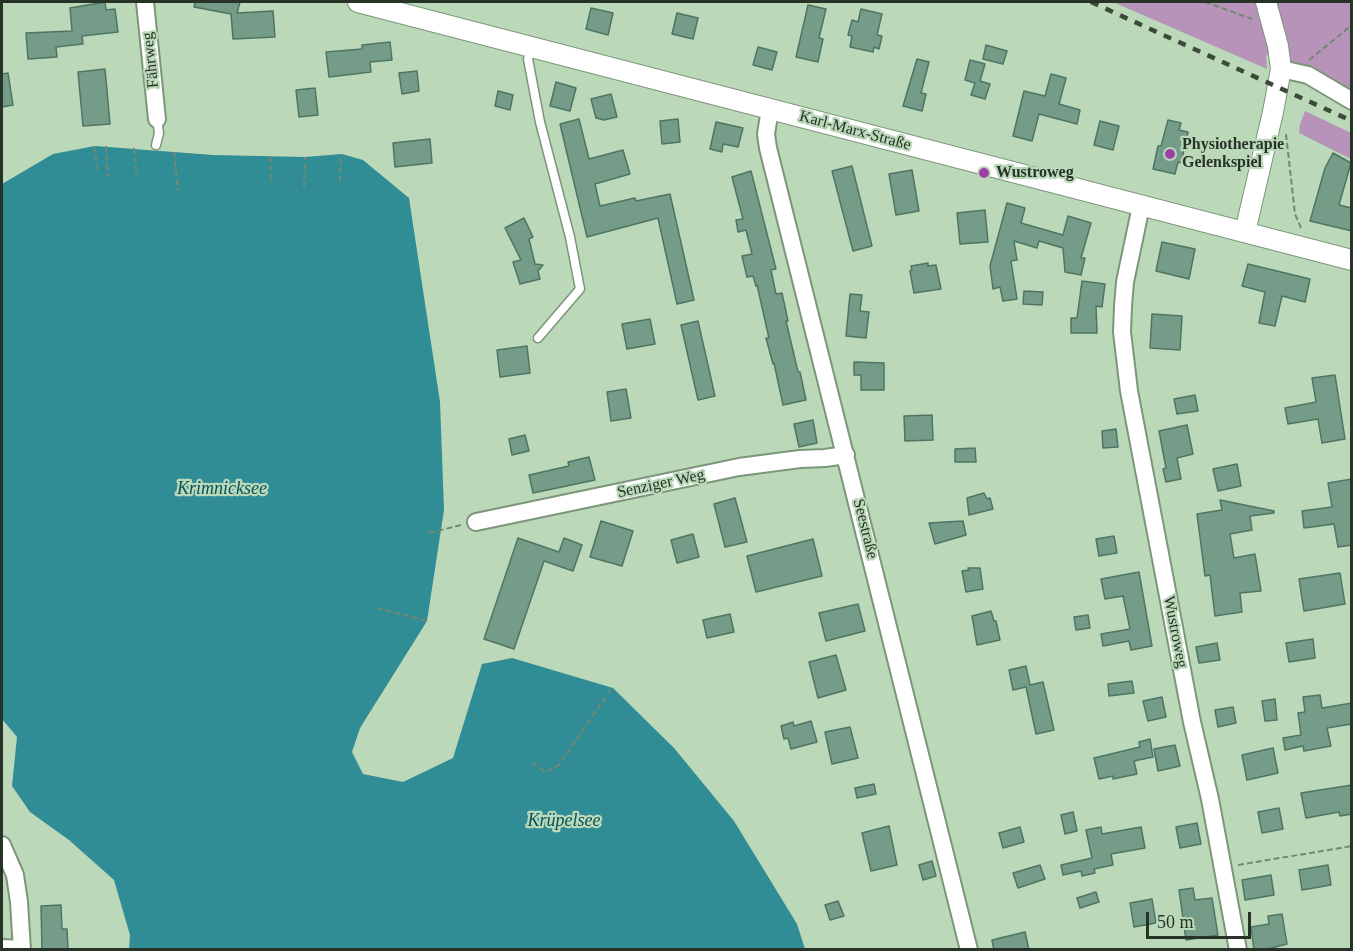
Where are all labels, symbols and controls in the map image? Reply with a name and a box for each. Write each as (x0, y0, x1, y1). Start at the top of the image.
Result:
street label: Fährweg (139, 31, 163, 89)
street label: Karl-Marx-Straße (797, 107, 913, 155)
place label: Physiotherapie Gelenkspiel (1182, 135, 1284, 173)
marker: Physiotherapie Gelenkspiel (1163, 147, 1177, 161)
place label: Wustroweg (996, 163, 1074, 183)
marker: Wustroweg (977, 166, 991, 180)
street label: Senziger Weg (616, 465, 706, 503)
water label: Krimnicksee (177, 478, 267, 500)
street label: Seestraße (848, 497, 882, 561)
street label: Wustroweg (1159, 594, 1191, 670)
water label: Krüpelsee (528, 810, 600, 832)
scale bar (1149, 900, 1254, 938)
text: 50 m (1157, 912, 1194, 932)

